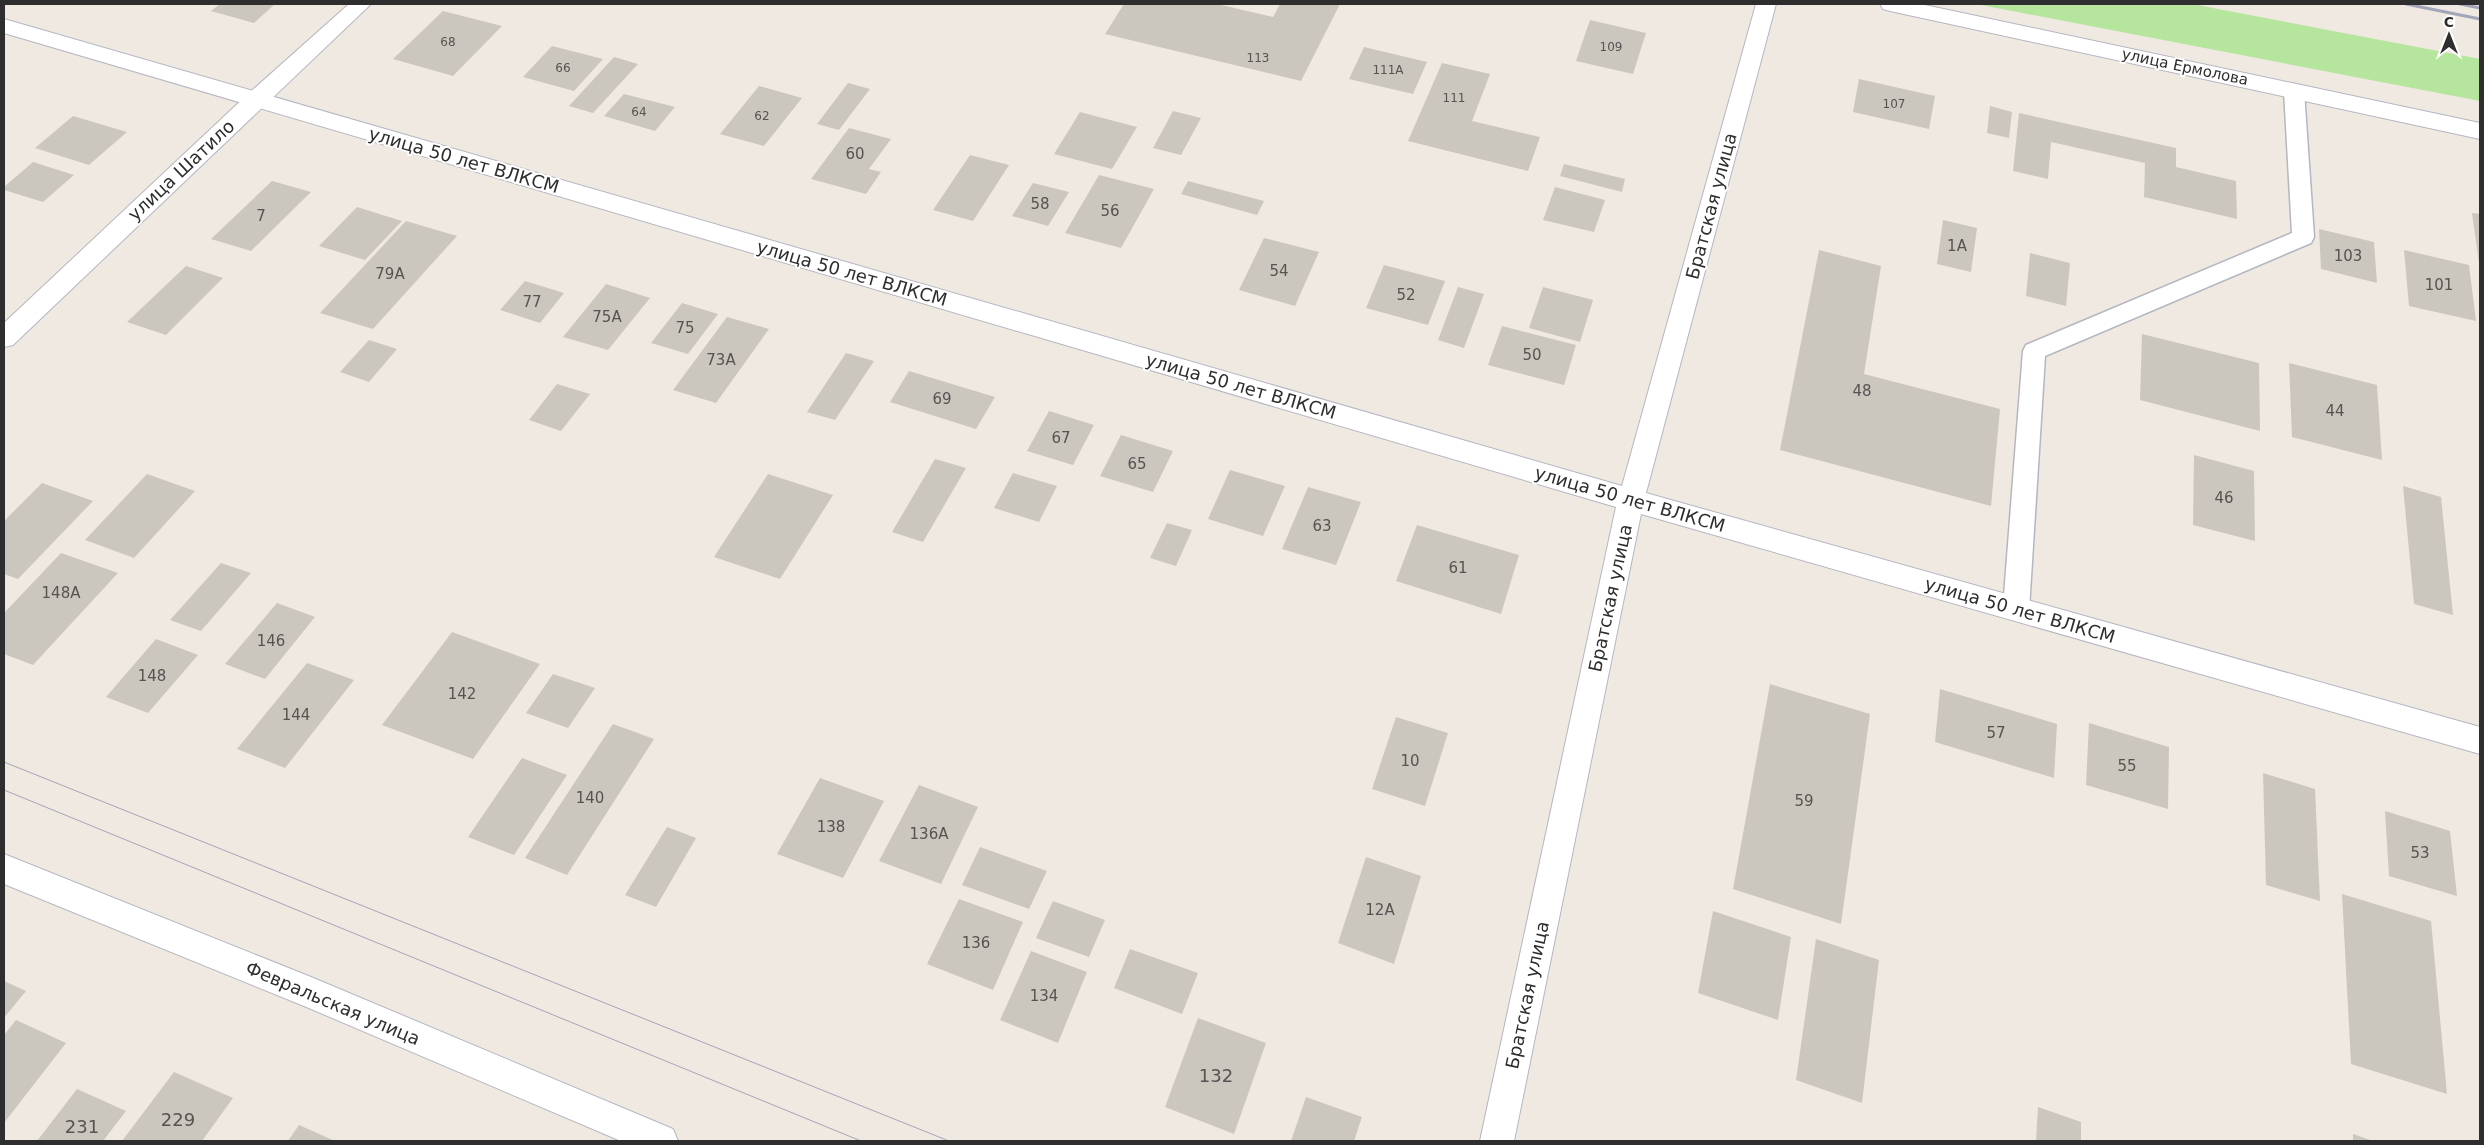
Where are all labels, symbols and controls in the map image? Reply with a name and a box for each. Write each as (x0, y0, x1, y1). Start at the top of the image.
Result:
north arrow (2424, 10, 2474, 60)
text: С (2444, 14, 2454, 30)
house number: 68 (440, 35, 456, 49)
house number: 109 (1600, 40, 1622, 54)
street label: улица Ермолова (2120, 45, 2250, 89)
house number: 113 (1247, 51, 1269, 65)
house number: 66 (555, 61, 571, 75)
house number: 111А (1372, 63, 1404, 77)
house number: 111 (1443, 91, 1465, 105)
house number: 107 (1883, 97, 1905, 111)
house number: 64 (631, 105, 647, 119)
house number: 62 (754, 109, 770, 123)
street label: улица Шатило (123, 115, 239, 225)
street label: улица 50 лет ВЛКСМ (366, 123, 562, 197)
street label: Братская улица (1681, 130, 1741, 282)
house number: 60 (845, 145, 865, 163)
house number: 58 (1030, 195, 1050, 213)
house number: 56 (1100, 202, 1120, 220)
house number: 7 (256, 207, 266, 225)
street label: улица 50 лет ВЛКСМ (754, 236, 950, 310)
house number: 1А (1947, 237, 1968, 255)
house number: 103 (2334, 247, 2362, 265)
house number: 54 (1269, 262, 1289, 280)
house number: 79А (375, 265, 405, 283)
house number: 101 (2425, 276, 2453, 294)
house number: 52 (1396, 286, 1416, 304)
house number: 77 (522, 293, 542, 311)
house number: 75А (592, 308, 622, 326)
house number: 75 (675, 319, 695, 337)
house number: 50 (1522, 346, 1542, 364)
street label: улица 50 лет ВЛКСМ (1143, 349, 1339, 423)
house number: 73А (706, 351, 736, 369)
house number: 48 (1852, 382, 1872, 400)
house number: 69 (932, 390, 952, 408)
house number: 44 (2325, 402, 2345, 420)
house number: 67 (1051, 429, 1071, 447)
house number: 65 (1127, 455, 1147, 473)
street label: улица 50 лет ВЛКСМ (1532, 462, 1728, 536)
house number: 46 (2214, 489, 2234, 507)
house number: 63 (1312, 517, 1332, 535)
street label: Братская улица (1584, 522, 1636, 674)
house number: 61 (1448, 559, 1468, 577)
street label: улица 50 лет ВЛКСМ (1922, 573, 2118, 647)
house number: 148А (42, 584, 81, 602)
house number: 146 (257, 632, 285, 650)
house number: 148 (138, 667, 166, 685)
house number: 142 (448, 685, 476, 703)
house number: 144 (282, 706, 310, 724)
house number: 57 (1986, 724, 2006, 742)
house number: 10 (1400, 752, 1420, 770)
house number: 55 (2117, 757, 2137, 775)
house number: 140 (576, 789, 604, 807)
house number: 59 (1794, 792, 1814, 810)
house number: 138 (817, 818, 845, 836)
house number: 136А (910, 825, 949, 843)
house number: 53 (2410, 844, 2430, 862)
house number: 12А (1365, 901, 1395, 919)
street label: Братская улица (1501, 919, 1553, 1071)
house number: 136 (962, 934, 990, 952)
street label: Февральская улица (243, 957, 423, 1049)
house number: 134 (1030, 987, 1058, 1005)
house number: 132 (1199, 1065, 1233, 1086)
house number: 229 (161, 1109, 195, 1130)
house number: 231 (65, 1116, 99, 1137)

